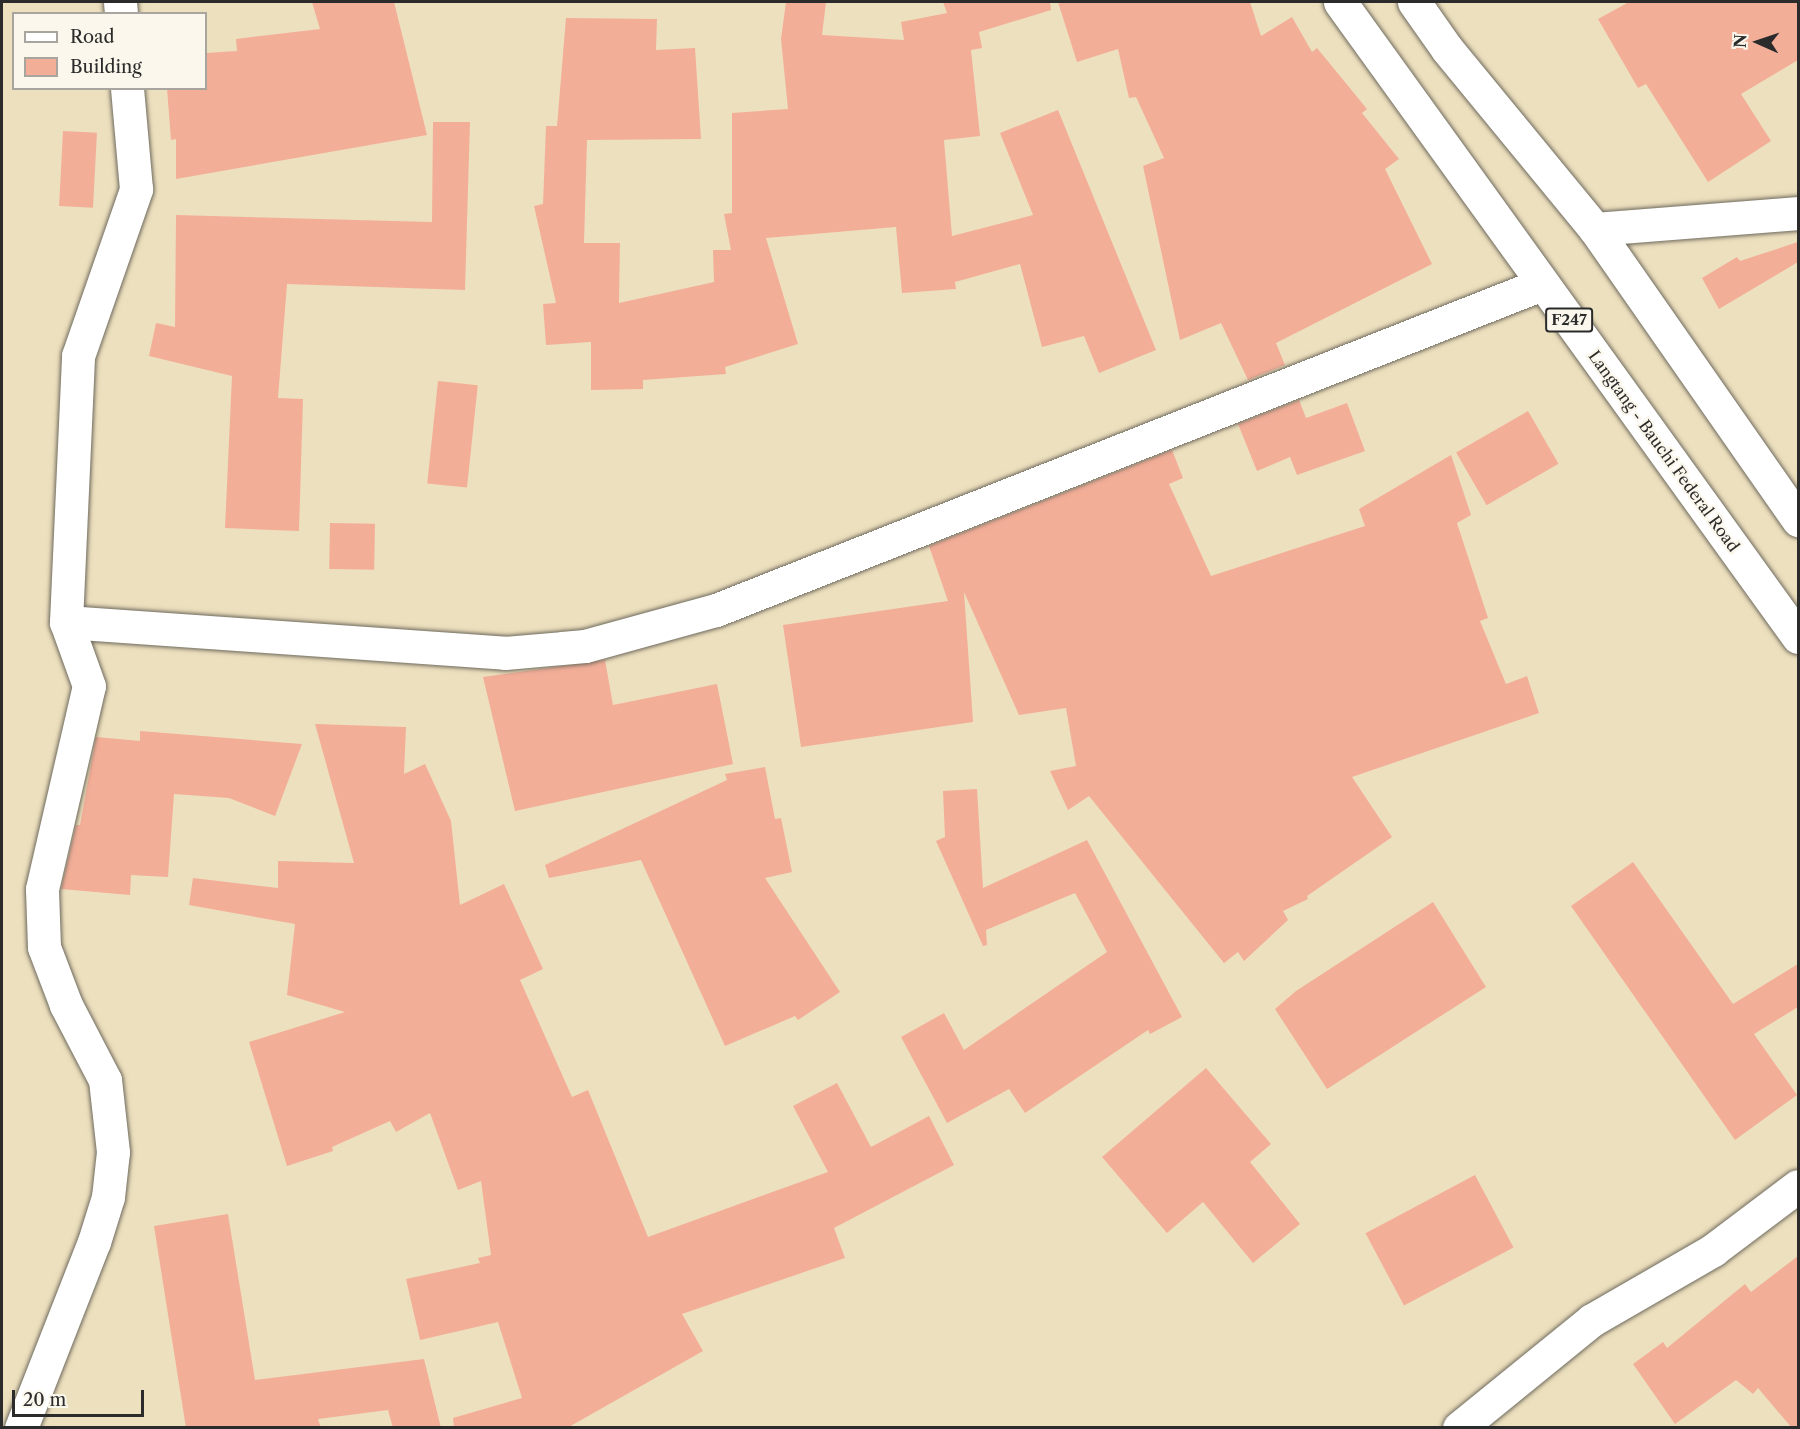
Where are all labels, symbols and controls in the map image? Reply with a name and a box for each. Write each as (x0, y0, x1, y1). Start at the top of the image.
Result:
legend (12, 12, 207, 90)
north arrow (1728, 12, 1788, 72)
text: Road (70, 26, 115, 48)
text: N (1730, 34, 1750, 49)
text: Building (70, 56, 142, 78)
road number: F247 (1545, 308, 1593, 332)
street label: Langtang - Bauchi Federal Road (1585, 347, 1743, 555)
scale bar (15, 1378, 147, 1416)
text: 20 m (23, 1389, 66, 1411)

